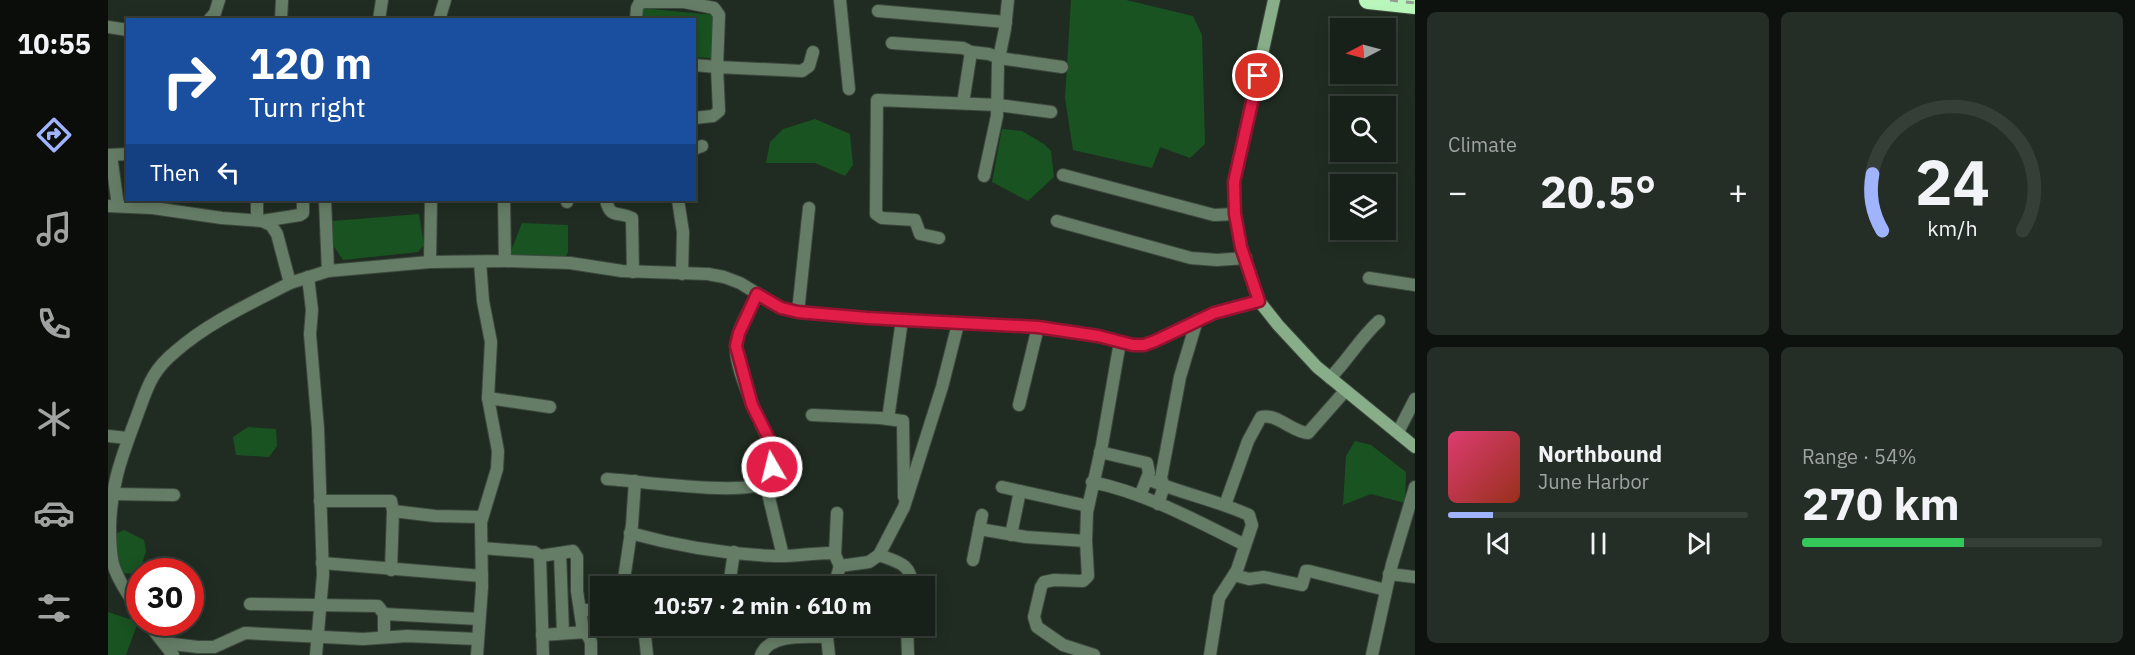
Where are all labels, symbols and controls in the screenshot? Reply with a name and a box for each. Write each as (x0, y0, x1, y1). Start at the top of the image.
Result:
north arrow (1330, 18, 1396, 84)
map controls (1330, 18, 1396, 240)
text: 10:55 (17, 26, 91, 61)
text: 120 m (249, 36, 372, 91)
icon: right (150, 42, 228, 120)
pin (1232, 50, 1283, 101)
icon: arrive (1241, 59, 1274, 92)
text: Turn right (249, 89, 366, 124)
button: search (1330, 96, 1396, 162)
icon: directions (33, 114, 75, 156)
text: Climate (1448, 131, 1517, 158)
text: 24 (1915, 141, 1989, 222)
icon: left (212, 156, 245, 189)
text: Then (150, 158, 200, 187)
text: 20.5° (1540, 162, 1656, 220)
text: − (1448, 170, 1468, 213)
text: + (1728, 170, 1748, 213)
button: layers (1330, 174, 1396, 240)
icon: music (33, 208, 75, 250)
text: km/h (1927, 214, 1977, 242)
icon: phone (33, 303, 75, 345)
icon: climate (33, 398, 75, 440)
position arrow (740, 435, 804, 499)
text: Northbound (1538, 439, 1662, 468)
text: Range · 54% (1802, 443, 1917, 470)
text: June Harbor (1538, 468, 1649, 495)
text: 270 km (1802, 474, 1960, 532)
icon: car (33, 492, 75, 534)
icon: previous (1482, 527, 1515, 560)
icon: pause (1582, 527, 1615, 560)
icon: next (1682, 527, 1715, 560)
speed limit sign: 30 (126, 558, 204, 636)
icon: filters (33, 587, 75, 629)
text: 10:57 · 2 min · 610 m (653, 591, 872, 620)

